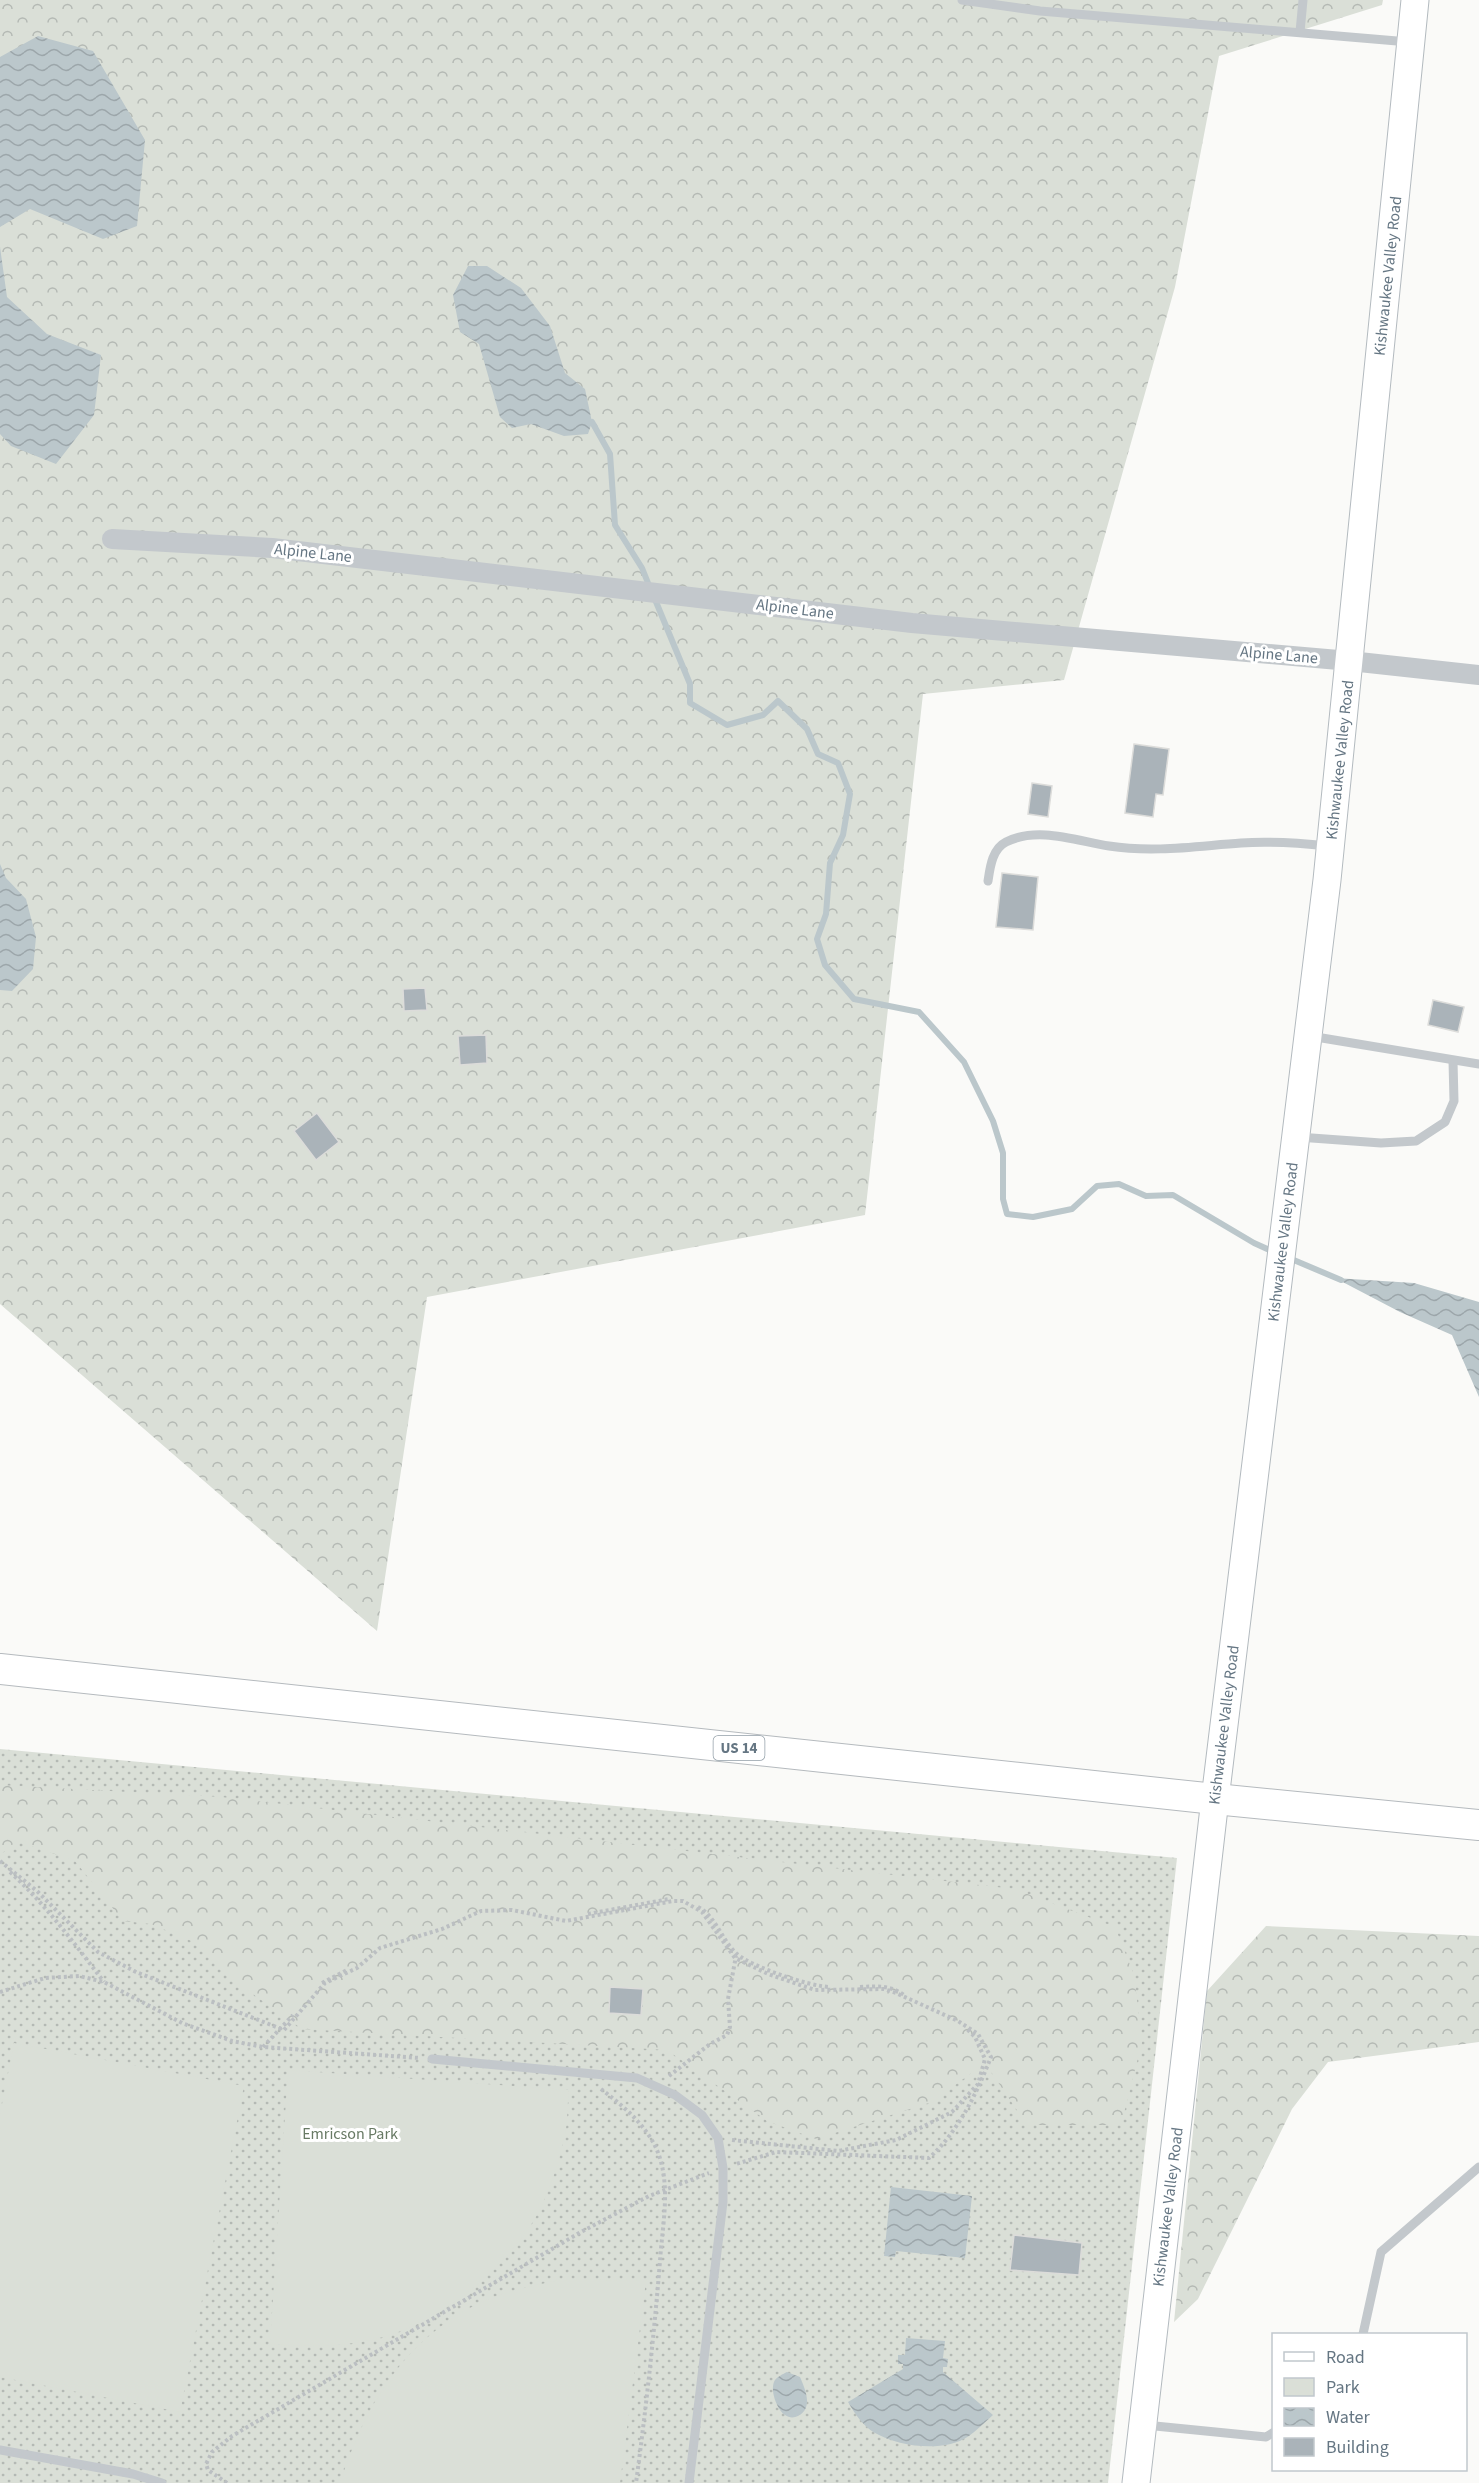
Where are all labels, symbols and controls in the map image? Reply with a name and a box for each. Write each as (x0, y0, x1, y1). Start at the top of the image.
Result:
street label: Kishwaukee Valley Road (1369, 195, 1407, 357)
street label: Alpine Lane (273, 538, 353, 568)
street label: Alpine Lane (755, 593, 835, 625)
street label: Alpine Lane (1239, 641, 1319, 669)
street label: Kishwaukee Valley Road (1321, 679, 1359, 841)
street label: Kishwaukee Valley Road (1262, 1161, 1304, 1323)
street label: Kishwaukee Valley Road (1203, 1644, 1245, 1806)
road number: US 14 (714, 1736, 764, 1760)
park label: Emricson Park (302, 2123, 398, 2145)
street label: Kishwaukee Valley Road (1147, 2126, 1189, 2288)
legend (1272, 2333, 1467, 2471)
text: Road (1326, 2345, 1365, 2370)
text: Park (1326, 2375, 1360, 2400)
text: Water (1326, 2405, 1370, 2430)
text: Building (1326, 2435, 1389, 2460)

